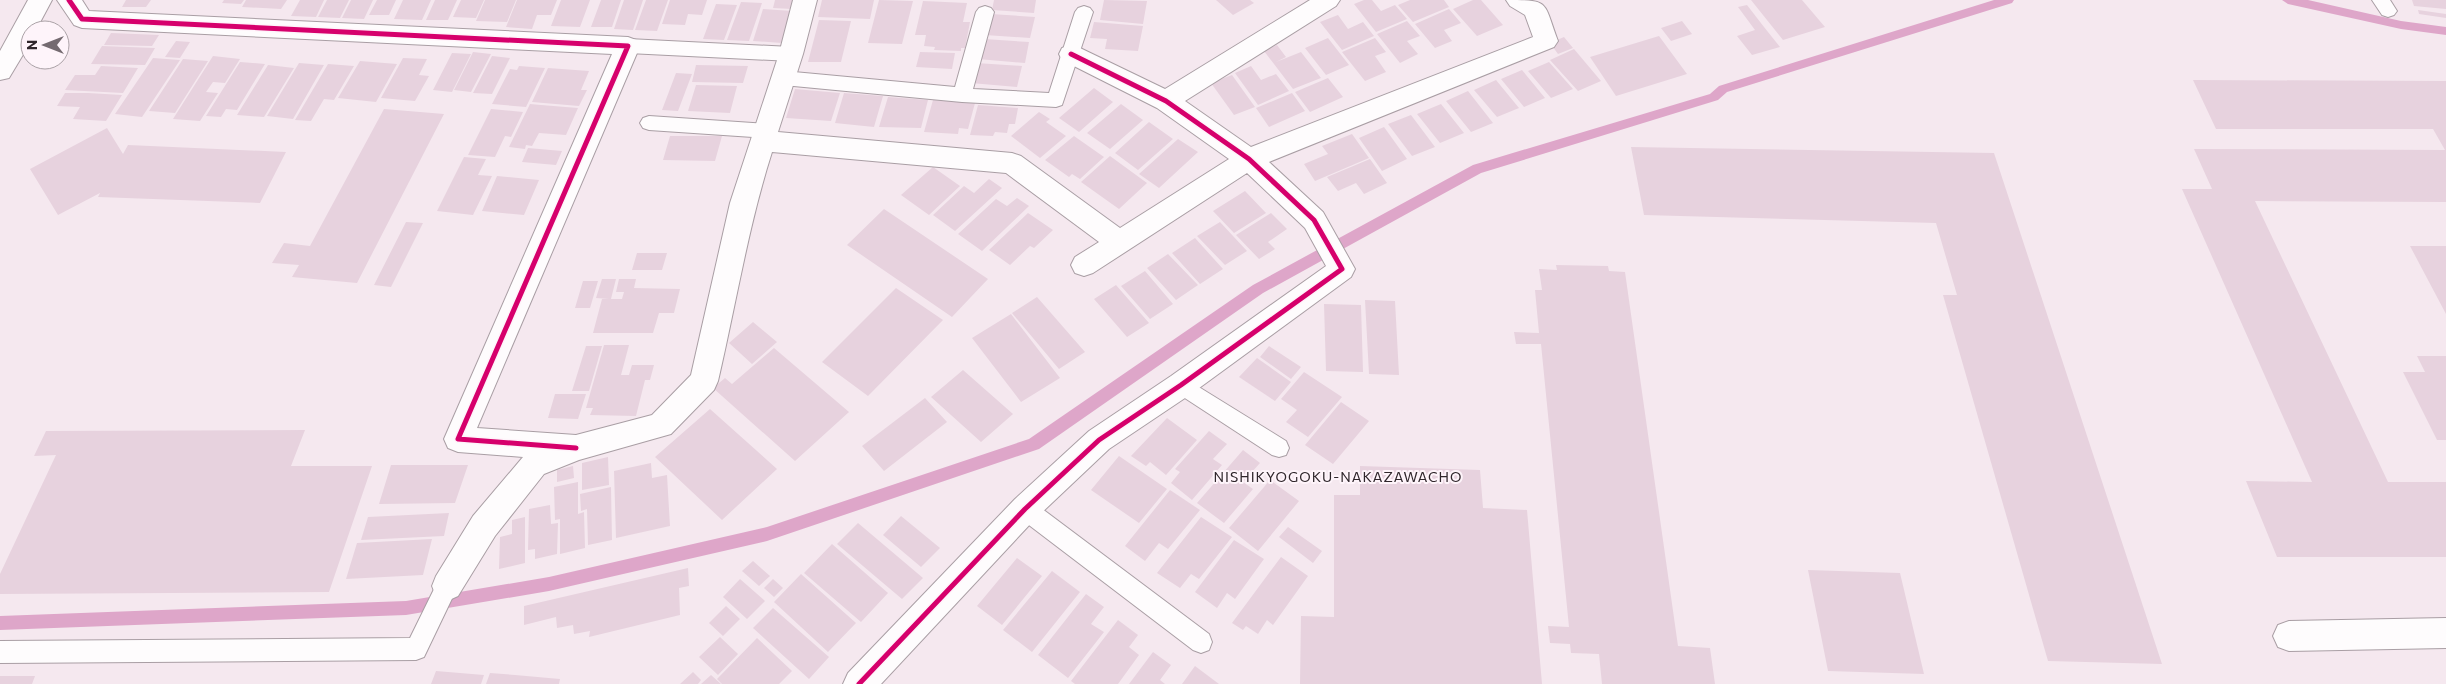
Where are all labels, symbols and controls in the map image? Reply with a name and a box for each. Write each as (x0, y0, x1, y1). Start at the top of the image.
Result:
north arrow (20, 20, 70, 70)
text: N (23, 40, 40, 50)
district label: NISHIKYOGOKU-NAKAZAWACHO (1213, 468, 1463, 485)

